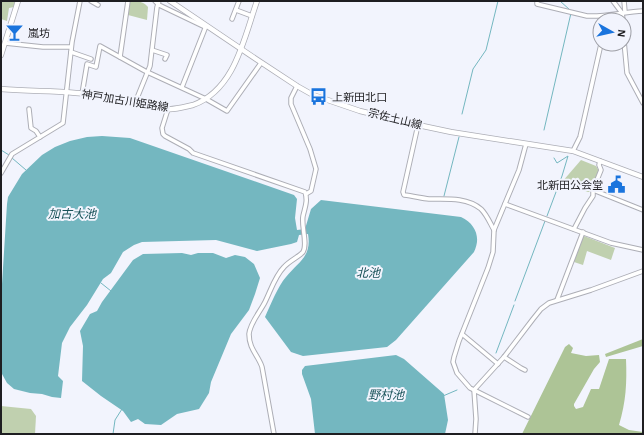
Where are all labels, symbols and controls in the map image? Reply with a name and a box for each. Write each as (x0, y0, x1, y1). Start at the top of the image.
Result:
north arrow (592, 12, 632, 52)
bar icon: 嵐坊 (5, 23, 25, 43)
place label: 嵐坊 (28, 28, 50, 39)
text: N (615, 29, 627, 38)
bus stop icon: 上新田北口 (309, 87, 329, 107)
street label: 神戸加古川姫路線 (81, 88, 169, 113)
place label: 上新田北口 (332, 91, 387, 103)
street label: 宗佐土山線 (367, 106, 423, 131)
public building icon: 北新田公会堂 (606, 175, 626, 195)
place label: 北新田公会堂 (537, 179, 603, 191)
water label: 加古大池 (48, 207, 97, 220)
water label: 北池 (356, 266, 381, 279)
water label: 野村池 (368, 388, 405, 401)

